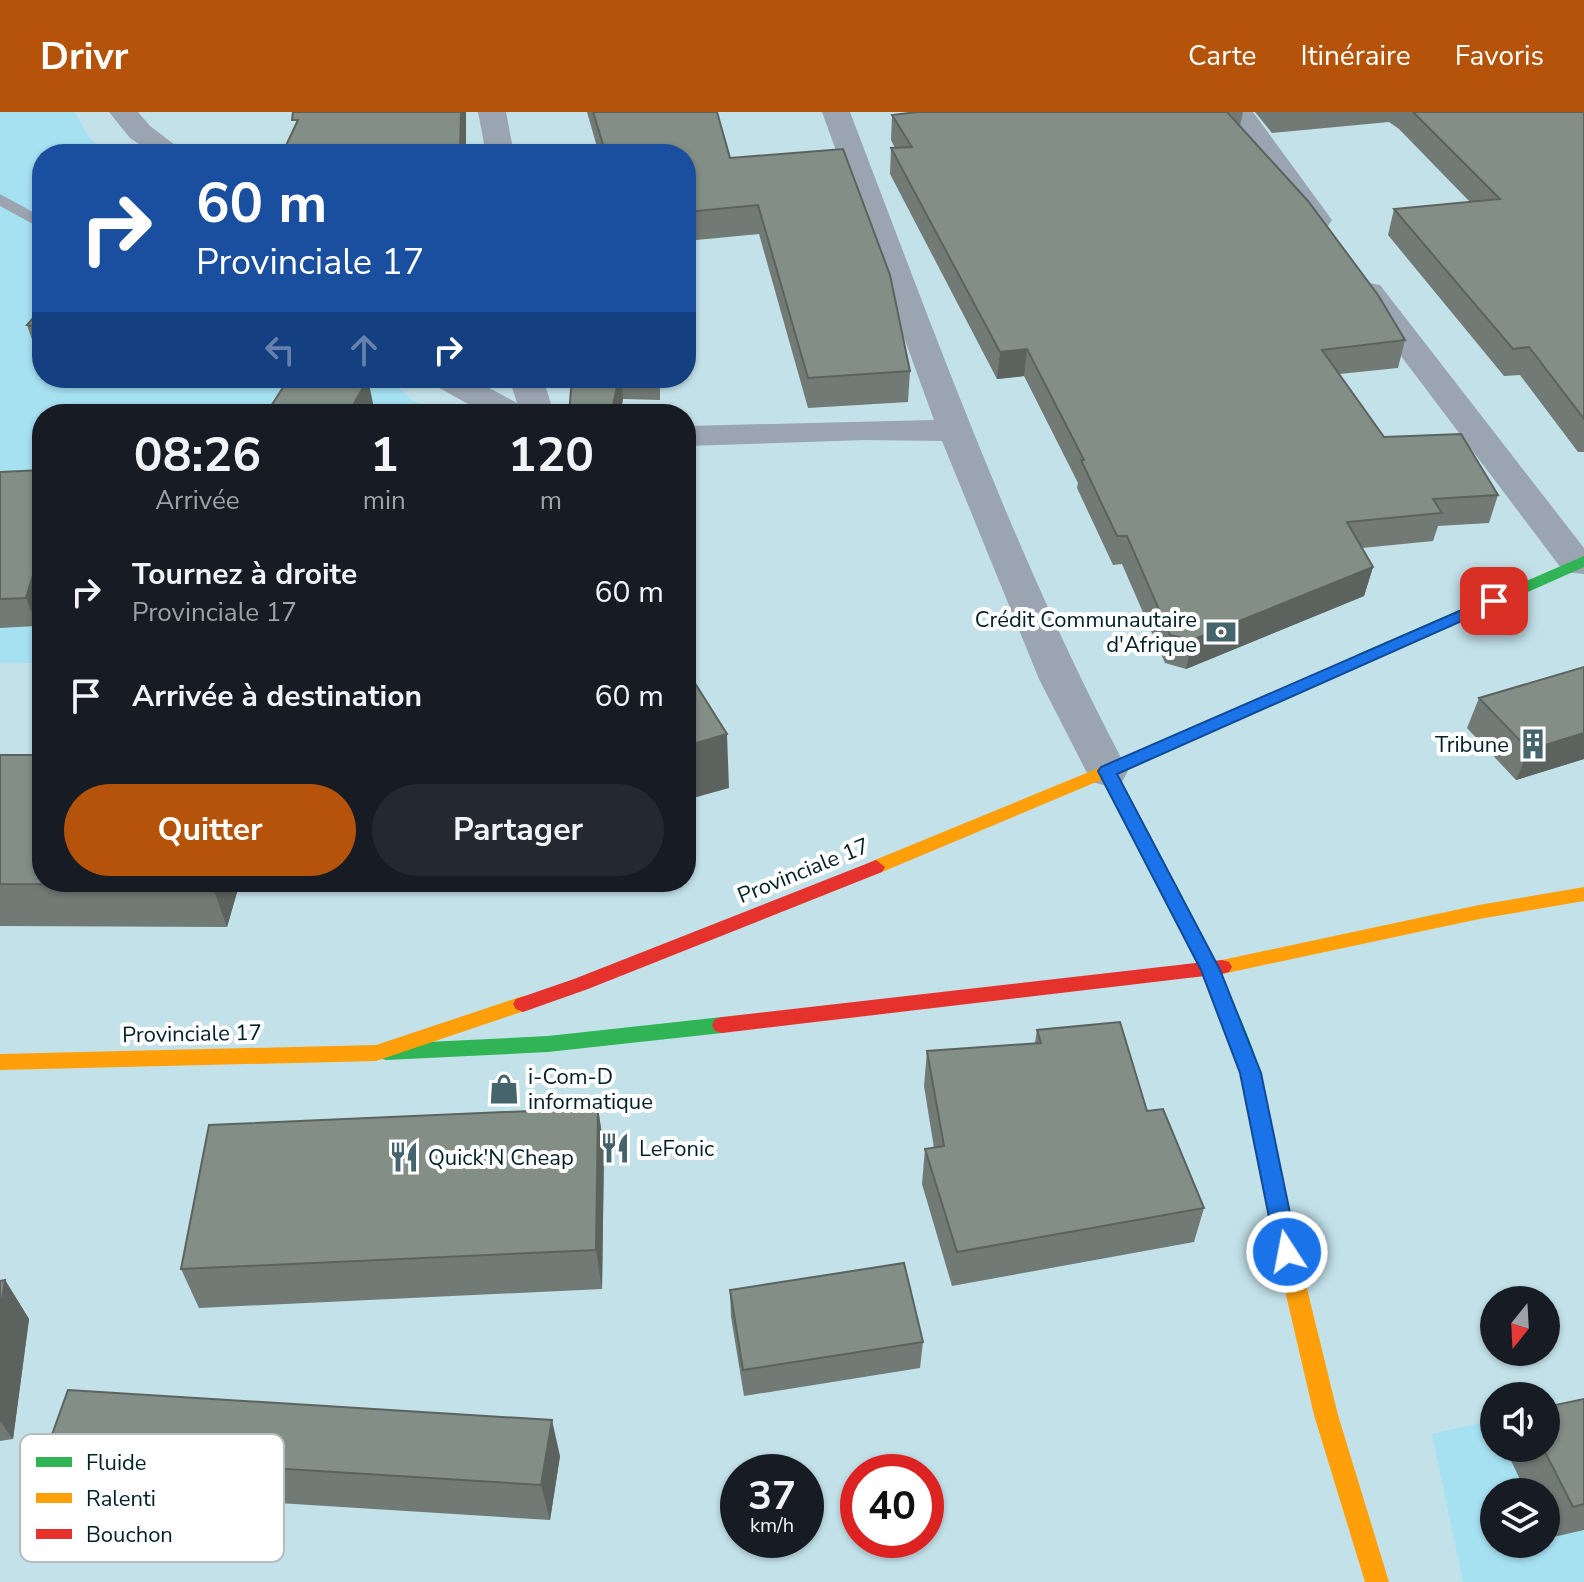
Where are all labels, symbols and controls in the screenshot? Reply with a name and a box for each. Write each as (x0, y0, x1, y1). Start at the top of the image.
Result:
text: Drivr (40, 31, 128, 82)
text: Carte (1188, 37, 1257, 75)
text: Itinéraire (1301, 37, 1411, 75)
text: Favoris (1455, 37, 1544, 75)
text: 60 m (196, 165, 327, 242)
icon: right (64, 176, 168, 280)
text: Provinciale 17 (196, 238, 424, 287)
icon: left (258, 328, 302, 372)
icon: ahead (342, 328, 386, 372)
icon: right (426, 328, 470, 372)
text: 08:26 (134, 422, 261, 488)
text: 1 (370, 422, 399, 488)
text: 120 (508, 422, 594, 488)
text: Arrivée (155, 483, 240, 518)
text: min (363, 483, 406, 518)
text: m (540, 483, 562, 518)
text: Tournez à droite (132, 554, 357, 595)
pin (1460, 567, 1528, 635)
icon: right (64, 570, 108, 614)
text: 60 m (595, 572, 664, 613)
icon: arrive (1472, 579, 1516, 623)
text: Provinciale 17 (132, 595, 297, 630)
place label: Crédit Communautaire d'Afrique (975, 605, 1197, 660)
bank icon: Crédit Communautaire d'Afrique (1204, 615, 1238, 649)
icon: arrive (64, 674, 108, 718)
text: Arrivée à destination (132, 676, 422, 717)
text: 60 m (595, 676, 664, 717)
building icon: Tribune (1516, 727, 1550, 761)
place label: Tribune (1435, 730, 1509, 760)
button: Quitter (64, 784, 356, 876)
button: Partager (372, 784, 664, 876)
street label: Provinciale 17 (733, 831, 874, 911)
street label: Provinciale 17 (122, 1018, 262, 1050)
place label: i-Com-D informatique (528, 1062, 653, 1117)
shop icon: i-Com-D informatique (487, 1072, 521, 1106)
restaurant icon: LeFonic (598, 1131, 632, 1165)
place label: LeFonic (639, 1134, 714, 1164)
restaurant icon: Quick'N Cheap (387, 1140, 421, 1174)
place label: Quick'N Cheap (428, 1143, 574, 1173)
position arrow (1245, 1210, 1329, 1294)
north arrow (1480, 1286, 1560, 1366)
map controls (1480, 1286, 1560, 1558)
button: sound (1480, 1382, 1560, 1462)
legend (20, 1434, 284, 1562)
text: Fluide (86, 1448, 147, 1478)
speed limit sign: 40 (840, 1454, 944, 1558)
text: 37 (748, 1469, 796, 1523)
button: layers (1480, 1478, 1560, 1558)
text: Ralenti (86, 1484, 156, 1514)
text: km/h (750, 1512, 794, 1539)
text: Bouchon (86, 1520, 173, 1550)

